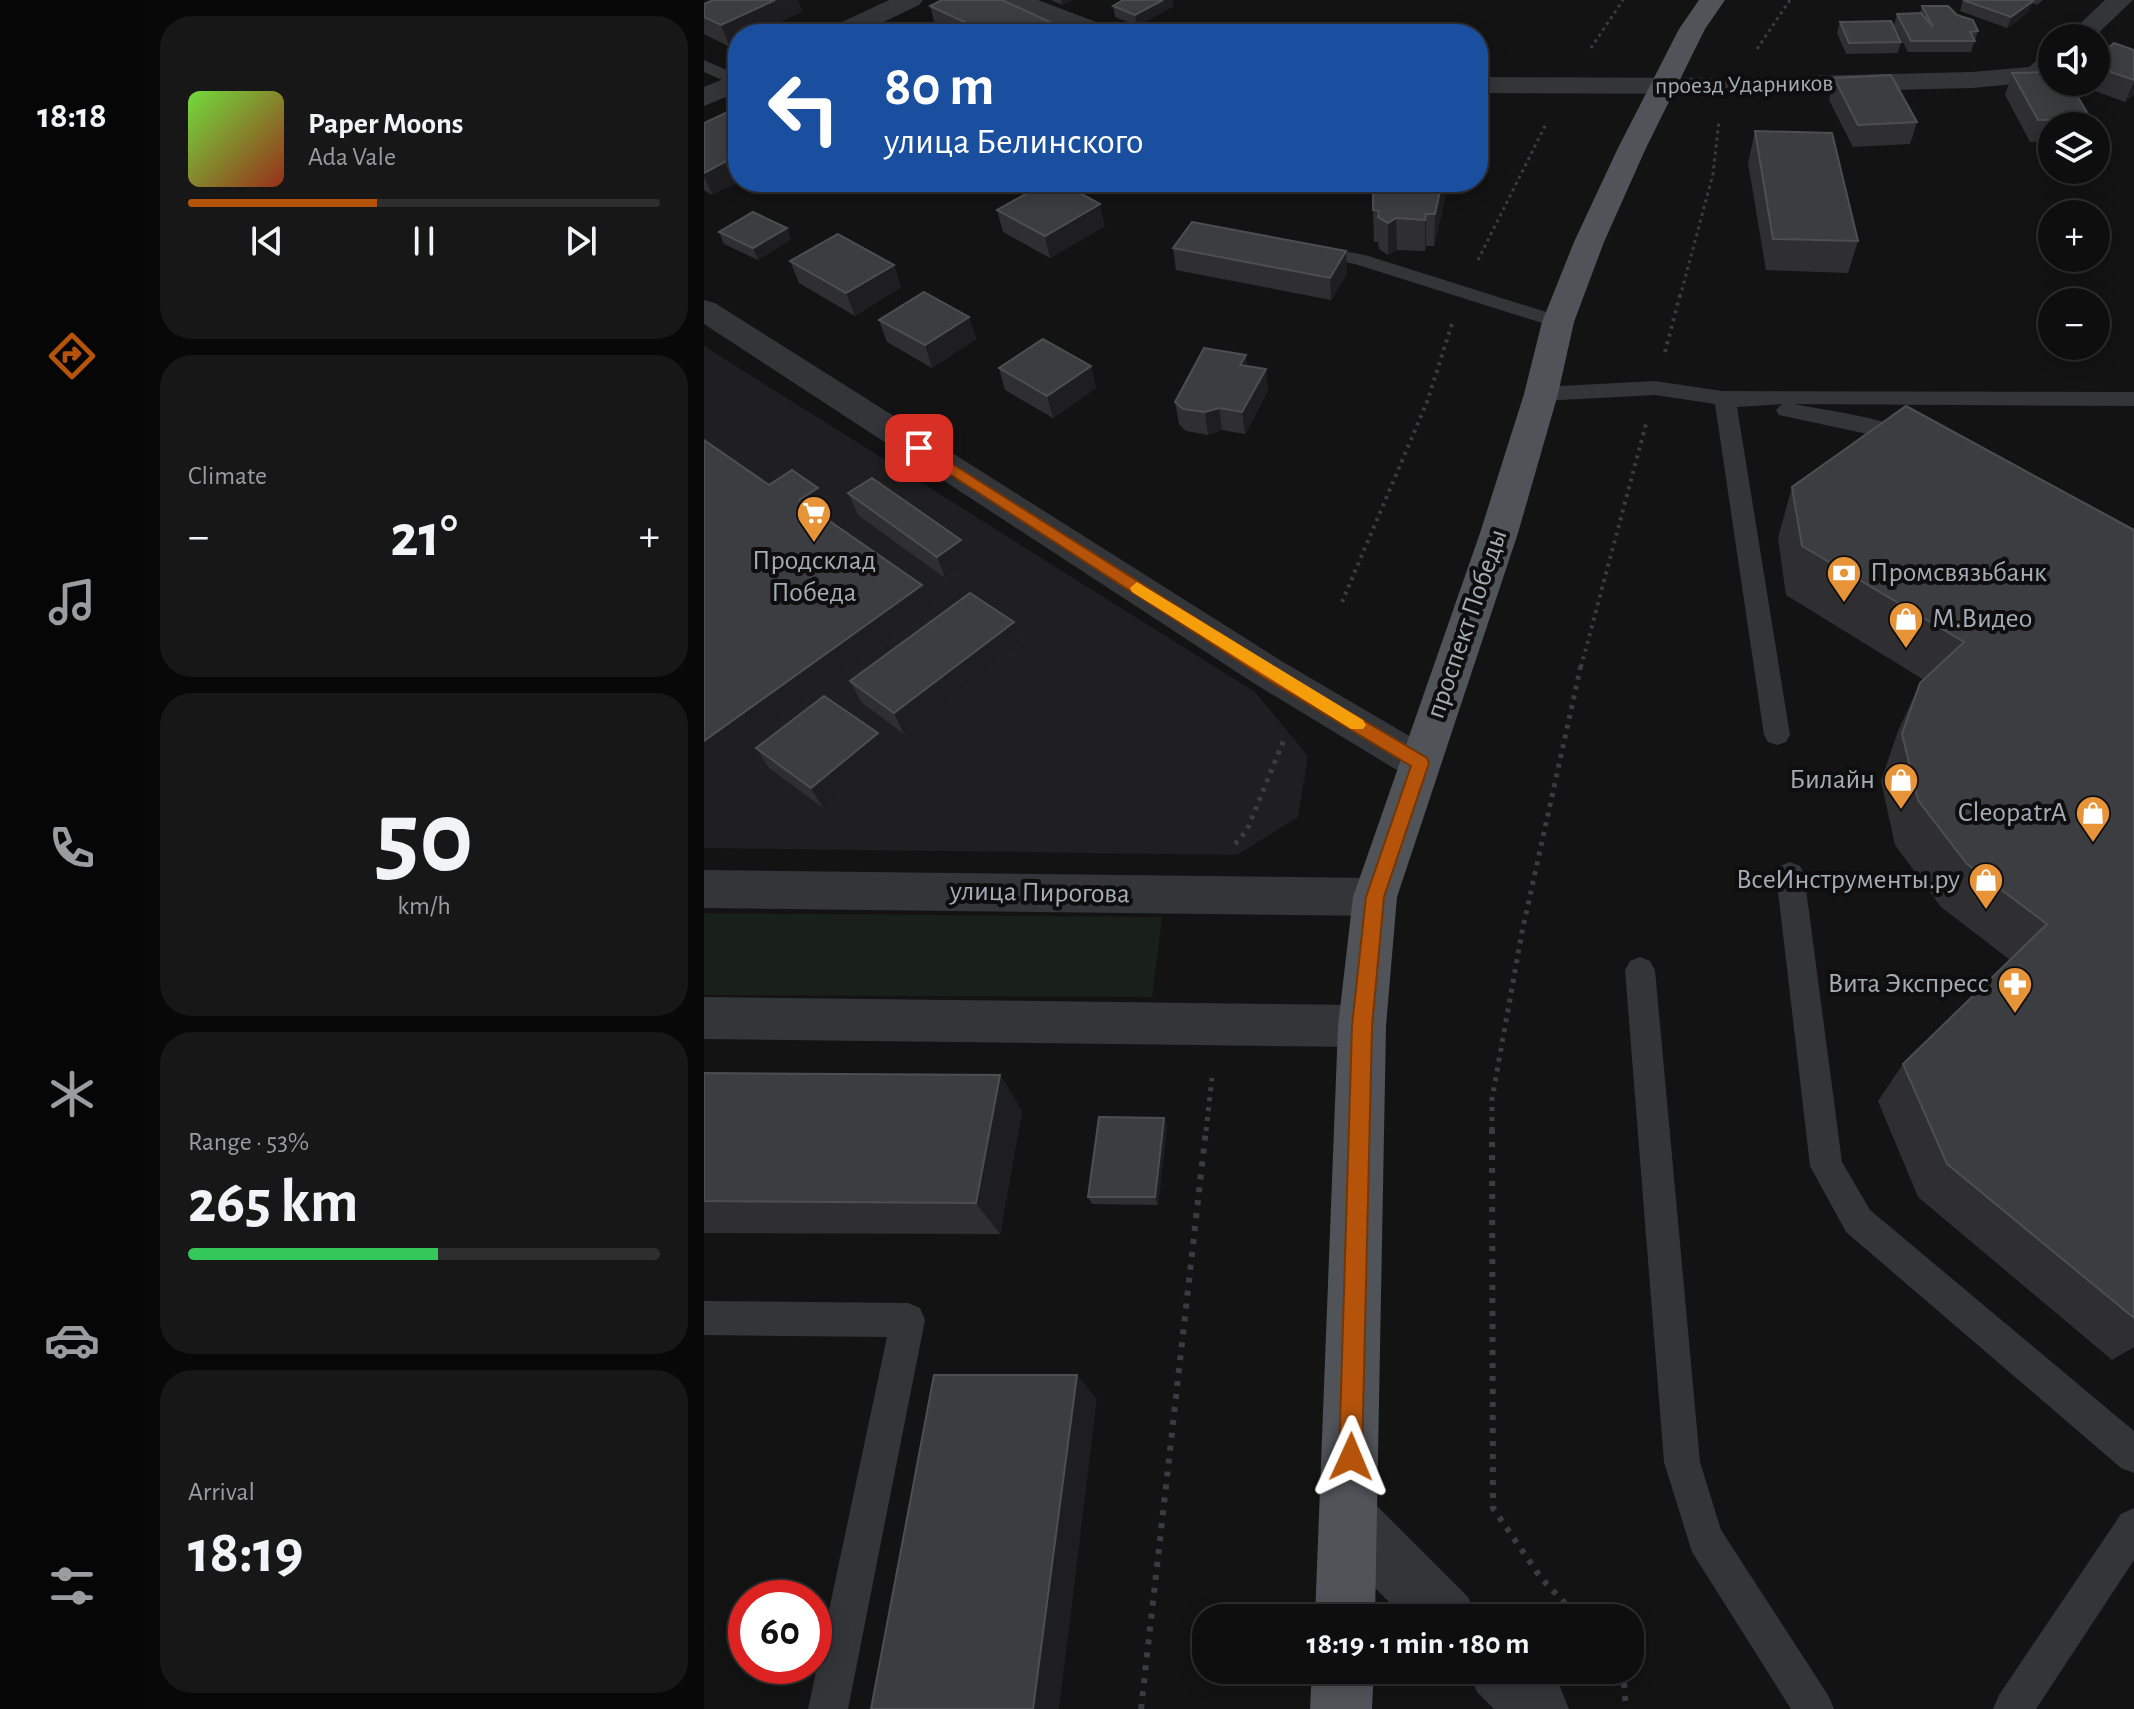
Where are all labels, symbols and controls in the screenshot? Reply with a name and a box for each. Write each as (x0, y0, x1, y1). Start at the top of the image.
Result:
map controls (2038, 24, 2110, 360)
button: sound (2038, 24, 2110, 96)
icon: left (752, 56, 856, 160)
text: 80 m (884, 59, 994, 115)
street label: проезд Ударников (1655, 71, 1833, 99)
text: 18:18 (37, 98, 107, 134)
text: Paper Moons (308, 109, 463, 139)
button: layers (2038, 112, 2110, 184)
text: улица Белинского (884, 124, 1144, 160)
text: Ada Vale (308, 144, 396, 170)
button: + (2038, 200, 2110, 272)
icon: previous (245, 219, 289, 263)
icon: pause (402, 219, 446, 263)
icon: next (559, 219, 603, 263)
button: − (2038, 288, 2110, 360)
icon: directions (44, 328, 100, 384)
pin (885, 414, 953, 482)
icon: arrive (897, 426, 941, 470)
text: Climate (188, 463, 267, 489)
supermarket icon: Продсклад Победа (795, 494, 833, 544)
text: 21° (390, 507, 458, 567)
text: − (188, 515, 209, 559)
text: + (639, 515, 660, 559)
street label: проспект Победы (1422, 526, 1512, 722)
place label: Продсклад Победа (752, 547, 876, 607)
bank icon: Промсвязьбанк (1825, 554, 1863, 604)
place label: Промсвязьбанк (1870, 559, 2047, 587)
icon: music (44, 574, 100, 630)
shop icon: М.Видео (1887, 600, 1925, 650)
place label: М.Видео (1932, 605, 2032, 633)
shop icon: Билайн (1882, 761, 1920, 811)
place label: Билайн (1789, 766, 1875, 794)
text: 50 (374, 787, 474, 891)
shop icon: CleopatrA (2074, 794, 2112, 844)
place label: CleopatrA (1958, 799, 2067, 827)
icon: phone (44, 820, 100, 876)
shop icon: ВсеИнструменты.ру (1967, 861, 2005, 911)
place label: ВсеИнструменты.ру (1736, 866, 1960, 894)
street label: улица Пирогова (949, 877, 1130, 909)
text: km/h (397, 893, 451, 919)
pharmacy icon: Вита Экспресс (1996, 965, 2034, 1015)
place label: Вита Экспресс (1827, 970, 1989, 998)
icon: climate (44, 1066, 100, 1122)
text: Range · 53% (188, 1129, 309, 1155)
text: 265 km (188, 1173, 358, 1233)
icon: car (44, 1312, 100, 1368)
position arrow (1309, 1415, 1393, 1499)
text: Arrival (188, 1479, 255, 1505)
text: 18:19 (188, 1523, 304, 1583)
icon: filters (44, 1558, 100, 1614)
speed limit sign: 60 (728, 1580, 832, 1684)
text: 18:19 · 1 min · 180 m (1307, 1629, 1529, 1659)

